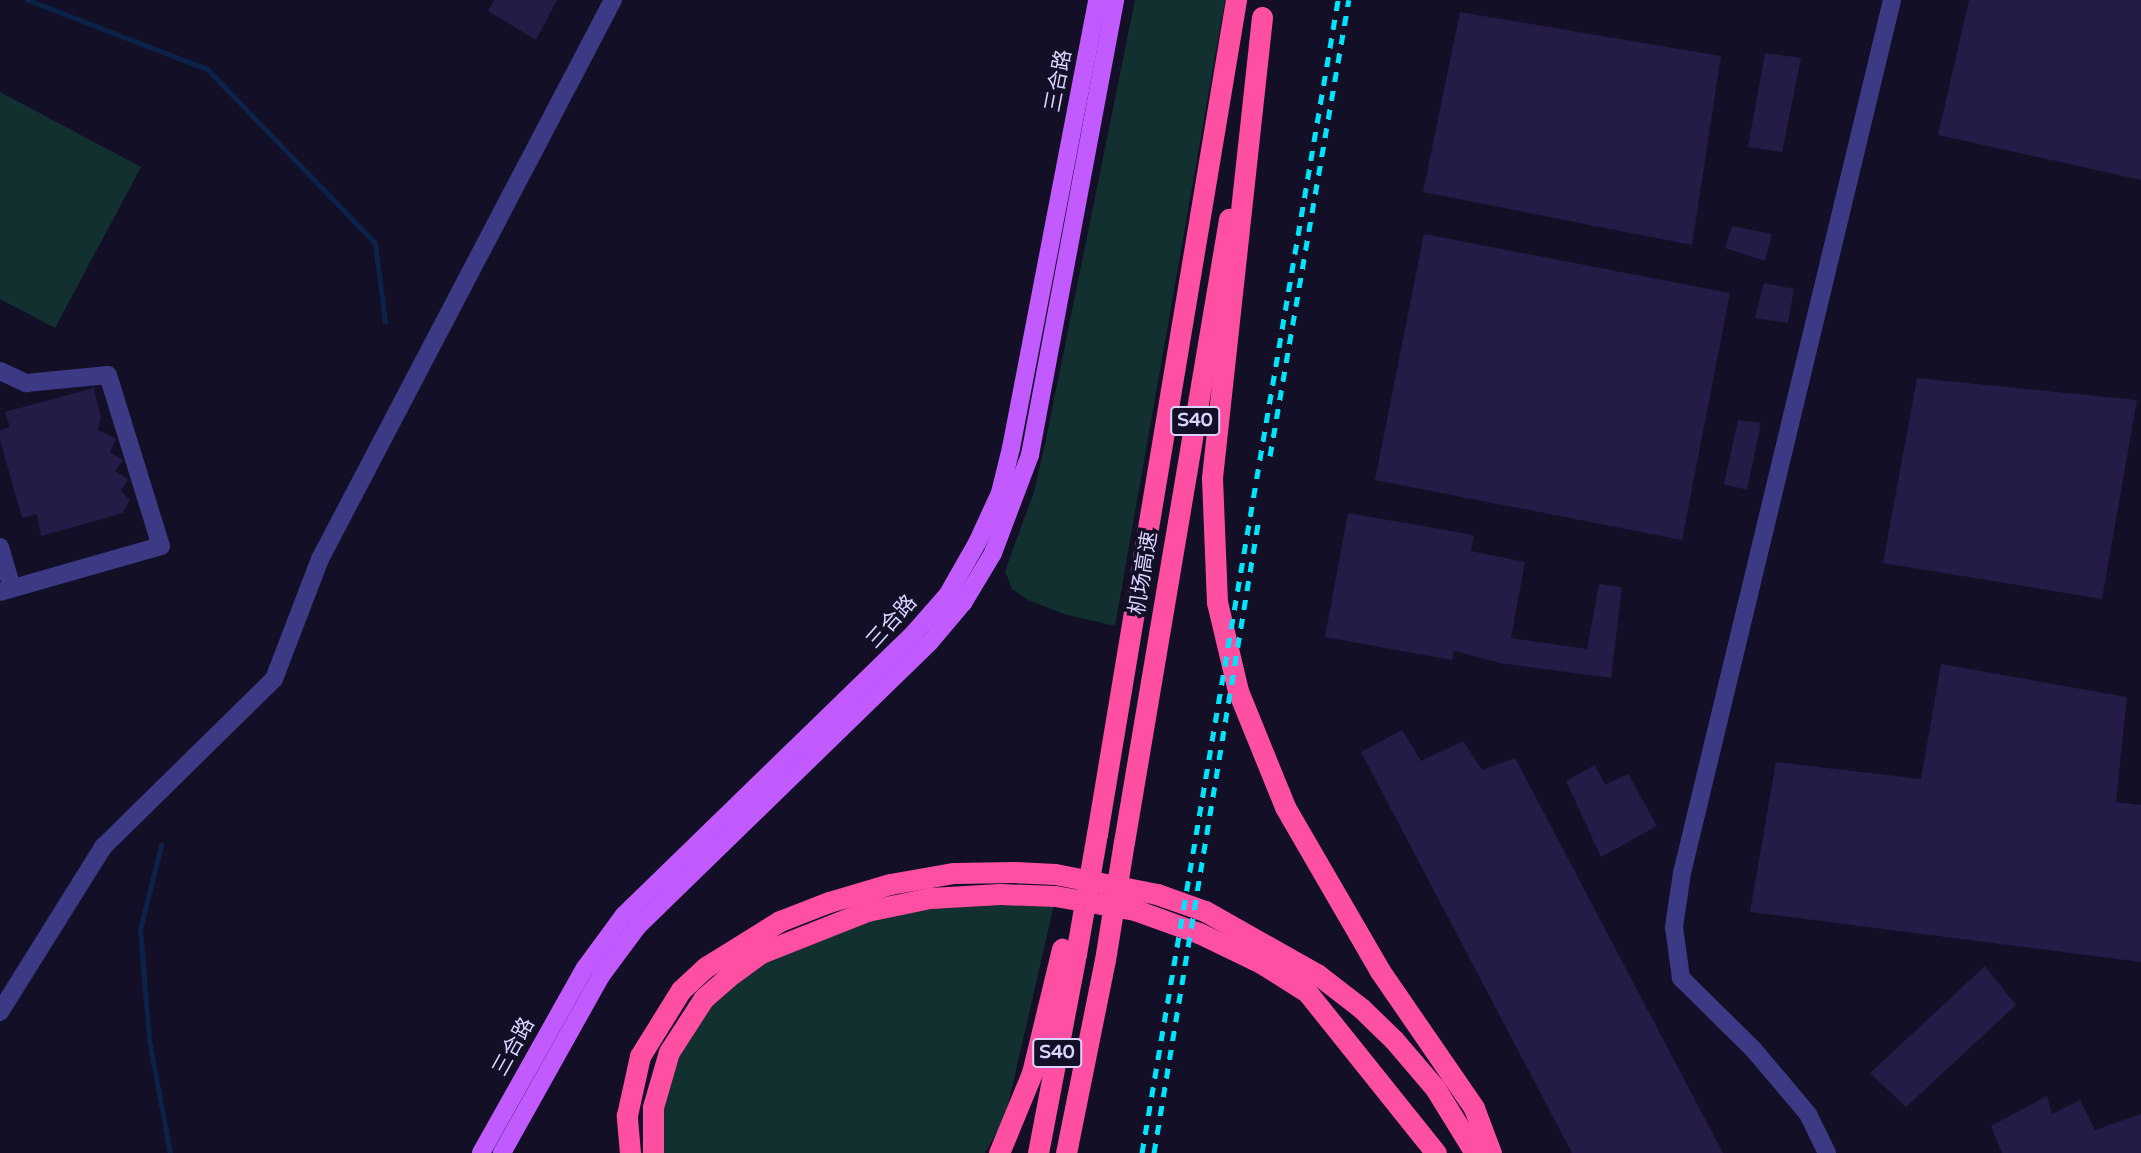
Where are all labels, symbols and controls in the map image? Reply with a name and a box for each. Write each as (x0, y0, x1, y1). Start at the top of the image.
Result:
street label: 三合路 (1041, 48, 1077, 114)
road number: S40 (1169, 406, 1221, 436)
street label: 机场高速 (1125, 530, 1163, 616)
street label: 三合路 (862, 590, 922, 654)
street label: 三合路 (488, 1013, 540, 1081)
road number: S40 (1031, 1037, 1083, 1068)

